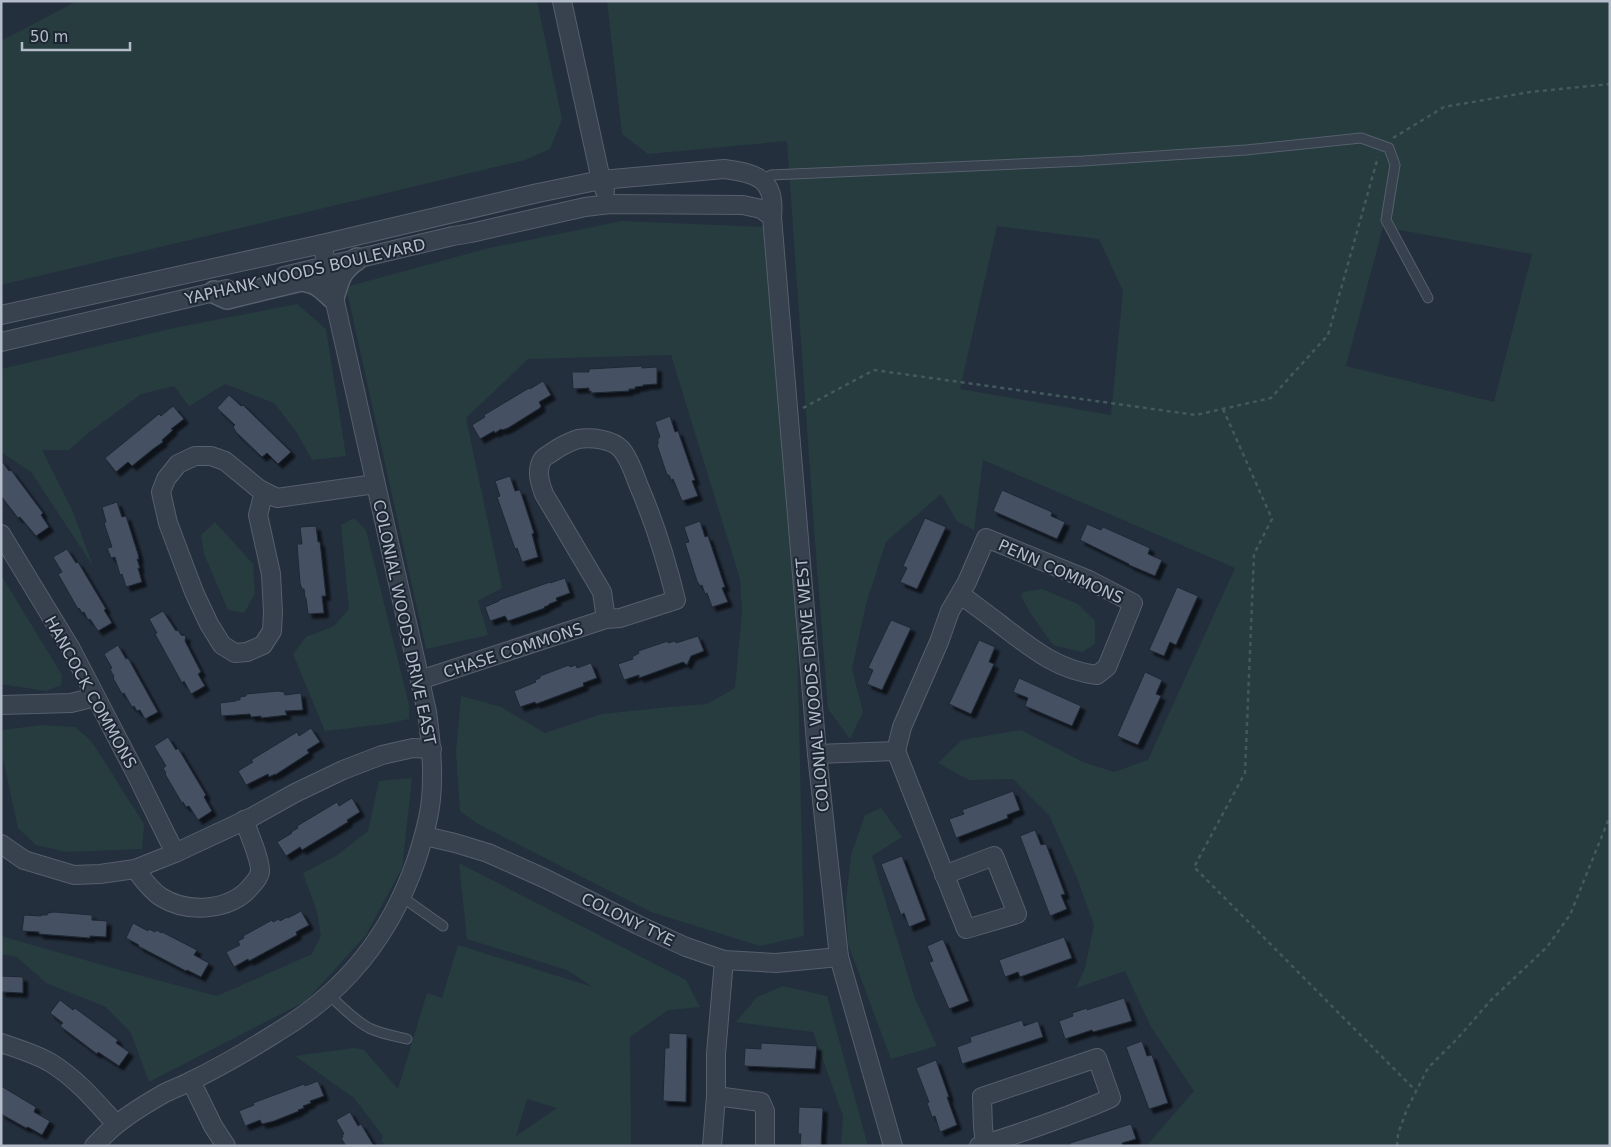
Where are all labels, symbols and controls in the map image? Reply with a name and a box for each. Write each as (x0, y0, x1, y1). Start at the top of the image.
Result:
scale bar (22, 20, 130, 52)
text: 50 m (30, 28, 68, 46)
street label: YAPHANK WOODS BOULEVARD (182, 235, 427, 309)
street label: COLONIAL WOODS DRIVE EAST (369, 498, 440, 747)
street label: PENN COMMONS (995, 535, 1126, 608)
street label: COLONIAL WOODS DRIVE WEST (792, 557, 833, 813)
street label: HANCOCK COMMONS (41, 613, 140, 772)
street label: CHASE COMMONS (441, 619, 585, 682)
street label: COLONY TYE (578, 889, 677, 950)

